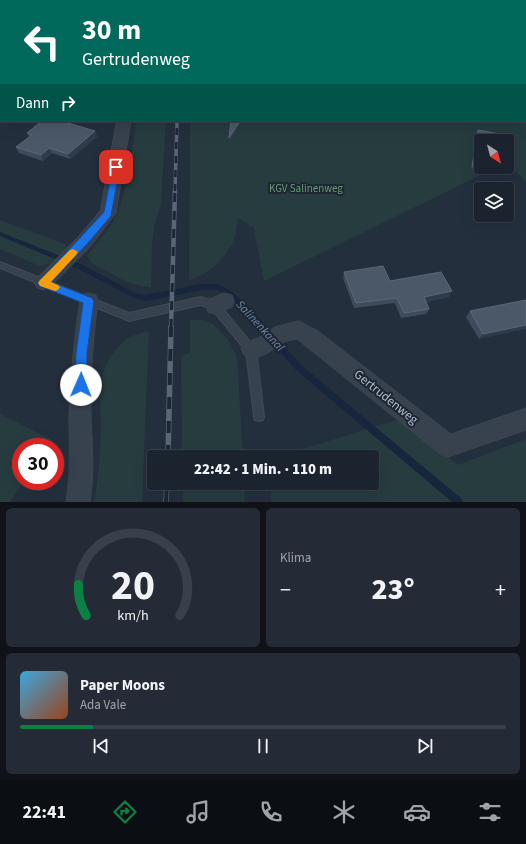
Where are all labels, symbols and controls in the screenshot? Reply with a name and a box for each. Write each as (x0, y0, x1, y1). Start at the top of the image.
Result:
text: 30 m (82, 10, 141, 50)
icon: left (16, 16, 68, 68)
text: Gertrudenweg (82, 47, 190, 72)
icon: right (57, 92, 79, 114)
text: Dann (16, 93, 49, 114)
north arrow (474, 134, 514, 174)
map controls (474, 134, 514, 222)
pin (99, 150, 133, 184)
icon: arrive (105, 156, 127, 178)
park label: KGV Salinenweg (269, 181, 343, 196)
button: layers (474, 182, 514, 222)
water label: Salinenkanal (232, 297, 288, 355)
position arrow (60, 364, 102, 406)
street label: Gertrudenweg (350, 365, 422, 429)
speed limit sign: 30 (12, 438, 64, 490)
text: 22:42 · 1 Min. · 110 m (194, 459, 332, 480)
text: Klima (280, 549, 311, 567)
text: 20 (111, 555, 155, 615)
text: 23° (371, 568, 415, 611)
text: − (280, 574, 291, 606)
text: + (495, 574, 506, 606)
text: km/h (117, 604, 149, 625)
text: Paper Moons (80, 675, 165, 696)
text: Ada Vale (80, 696, 126, 714)
icon: previous (90, 735, 112, 757)
icon: pause (252, 735, 274, 757)
icon: next (414, 735, 436, 757)
icon: directions (111, 798, 139, 826)
icon: music (184, 798, 212, 826)
icon: phone (257, 798, 285, 826)
icon: climate (330, 798, 358, 826)
icon: car (403, 798, 431, 826)
icon: filters (476, 798, 504, 826)
text: 22:41 (22, 800, 66, 825)

